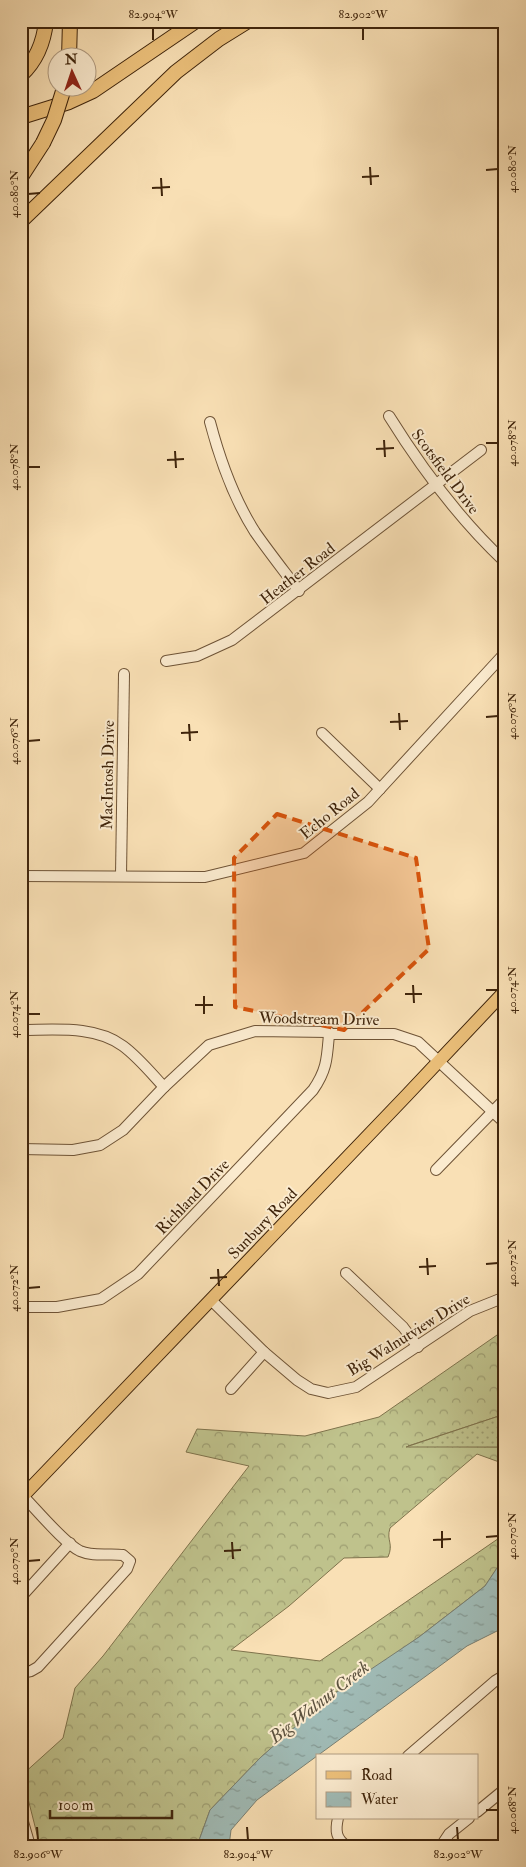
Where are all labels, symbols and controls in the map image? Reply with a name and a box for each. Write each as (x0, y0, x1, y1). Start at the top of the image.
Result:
text: 82.904°W (128, 7, 178, 22)
text: 82.902°W (339, 7, 388, 22)
north arrow (48, 48, 98, 98)
text: N (64, 51, 79, 68)
text: 40.080°N (505, 145, 520, 193)
text: 40.080°N (7, 170, 22, 218)
text: 40.078°N (505, 419, 520, 467)
street label: Scotsfield Drive (407, 425, 484, 518)
text: 40.078°N (7, 443, 22, 491)
street label: Heather Road (256, 538, 339, 609)
text: 40.076°N (505, 692, 520, 740)
text: 40.076°N (7, 717, 22, 765)
street label: MacIntosh Drive (97, 720, 119, 830)
street label: Echo Road (296, 784, 364, 844)
text: 40.074°N (505, 966, 520, 1014)
text: 40.074°N (7, 990, 22, 1038)
street label: Woodstream Drive (258, 1008, 380, 1030)
street label: Richland Drive (152, 1155, 234, 1239)
street label: Sunbury Road (224, 1184, 302, 1263)
text: 40.072°N (505, 1239, 520, 1287)
text: 40.072°N (7, 1264, 22, 1312)
street label: Big Walnutview Drive (344, 1289, 474, 1381)
text: 40.070°N (505, 1512, 520, 1560)
text: 40.070°N (7, 1537, 22, 1585)
water label: Big Walnut Creek (264, 1656, 374, 1749)
legend (316, 1754, 478, 1820)
text: Road (361, 1766, 393, 1785)
text: 40.068°N (505, 1786, 520, 1834)
scale bar (50, 1787, 172, 1819)
text: Water (360, 1790, 398, 1809)
text: 100 m (58, 1796, 94, 1815)
text: 82.906°W (14, 1847, 63, 1862)
text: 82.904°W (223, 1847, 273, 1862)
text: 82.902°W (434, 1847, 483, 1862)

